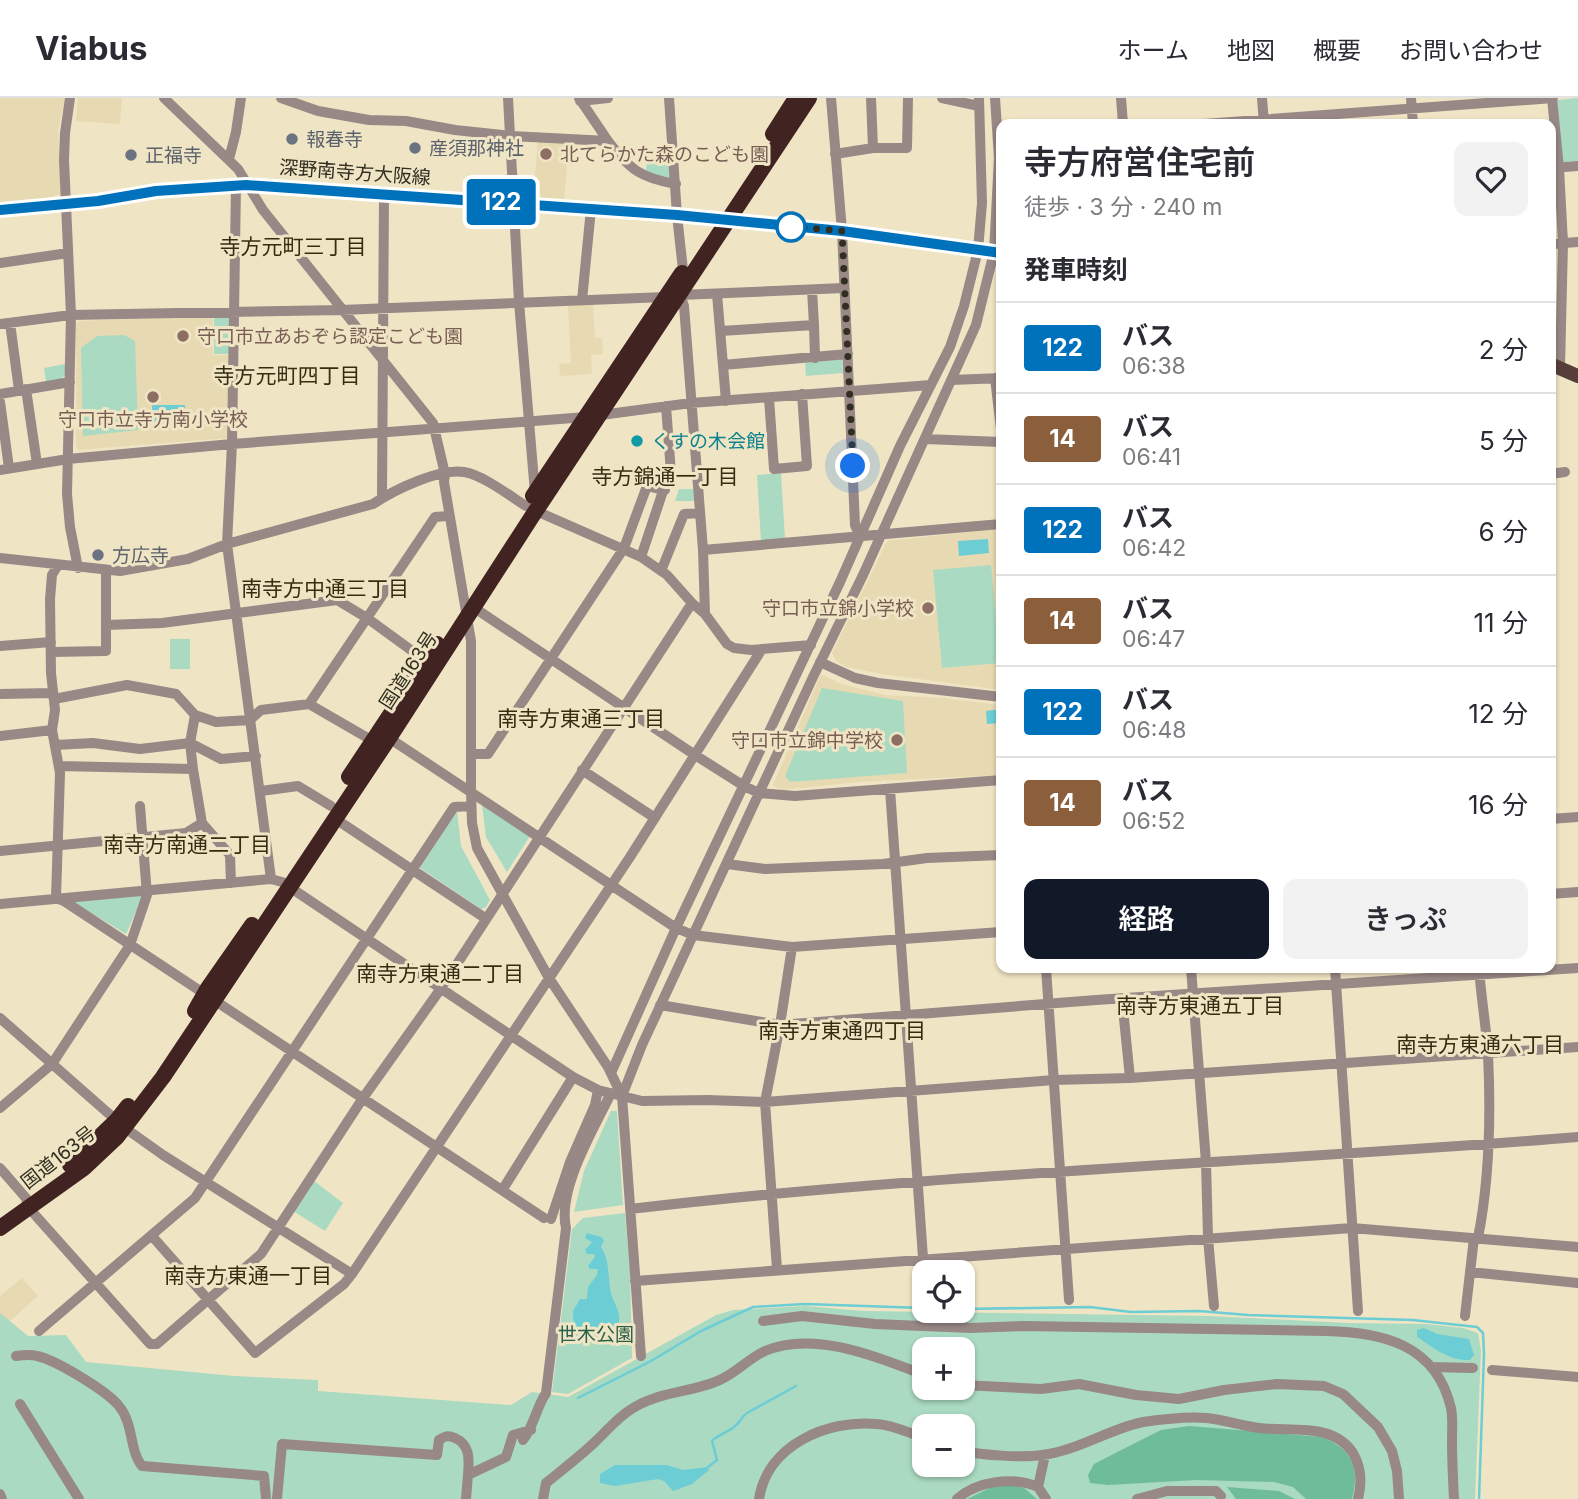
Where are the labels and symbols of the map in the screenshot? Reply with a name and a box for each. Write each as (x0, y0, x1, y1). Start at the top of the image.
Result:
place label: 報春寺 (306, 128, 363, 151)
marker: 報春寺 (284, 131, 300, 147)
place label: 産須那神社 (429, 137, 524, 160)
marker: 産須那神社 (407, 140, 423, 156)
place label: 北てらかた森のこども園 (560, 143, 769, 166)
place label: 正福寺 (145, 144, 202, 167)
marker: 北てらかた森のこども園 (538, 146, 554, 162)
marker: 正福寺 (123, 147, 139, 163)
street label: 深野南寺方大阪線 (278, 156, 432, 189)
line badge: 122 (461, 179, 541, 225)
unlabelled marker (776, 212, 806, 242)
district label: 寺方元町三丁目 (220, 234, 367, 259)
place label: 守口市立あおぞら認定こども園 (197, 325, 463, 348)
marker: 守口市立あおぞら認定こども園 (175, 328, 191, 344)
district label: 寺方元町四丁目 (214, 363, 361, 388)
marker: 守口市立寺方南小学校 (145, 389, 161, 405)
place label: 守口市立寺方南小学校 (58, 408, 248, 431)
place label: くすの木会館 (651, 430, 765, 453)
marker: くすの木会館 (629, 433, 645, 449)
your location (835, 448, 870, 483)
district label: 寺方錦通一丁目 (592, 464, 739, 489)
place label: 方広寺 (112, 544, 169, 567)
marker: 方広寺 (90, 547, 106, 563)
district label: 南寺方中通三丁目 (241, 576, 409, 601)
place label: 守口市立錦小学校 (762, 597, 914, 620)
marker: 守口市立錦小学校 (920, 600, 936, 616)
street label: 国道163号 (375, 627, 442, 714)
district label: 南寺方東通三丁目 (497, 706, 665, 731)
place label: 守口市立錦中学校 (731, 729, 883, 752)
marker: 守口市立錦中学校 (889, 732, 905, 748)
district label: 南寺方南通二丁目 (103, 832, 271, 857)
district label: 南寺方東通二丁目 (356, 961, 524, 986)
district label: 南寺方東通五丁目 (1116, 993, 1284, 1018)
district label: 南寺方東通四丁目 (758, 1018, 926, 1043)
district label: 南寺方東通六丁目 (1396, 1032, 1564, 1057)
street label: 国道163号 (16, 1121, 100, 1194)
district label: 南寺方東通一丁目 (164, 1263, 332, 1288)
park label: 世木公園 (558, 1323, 634, 1346)

